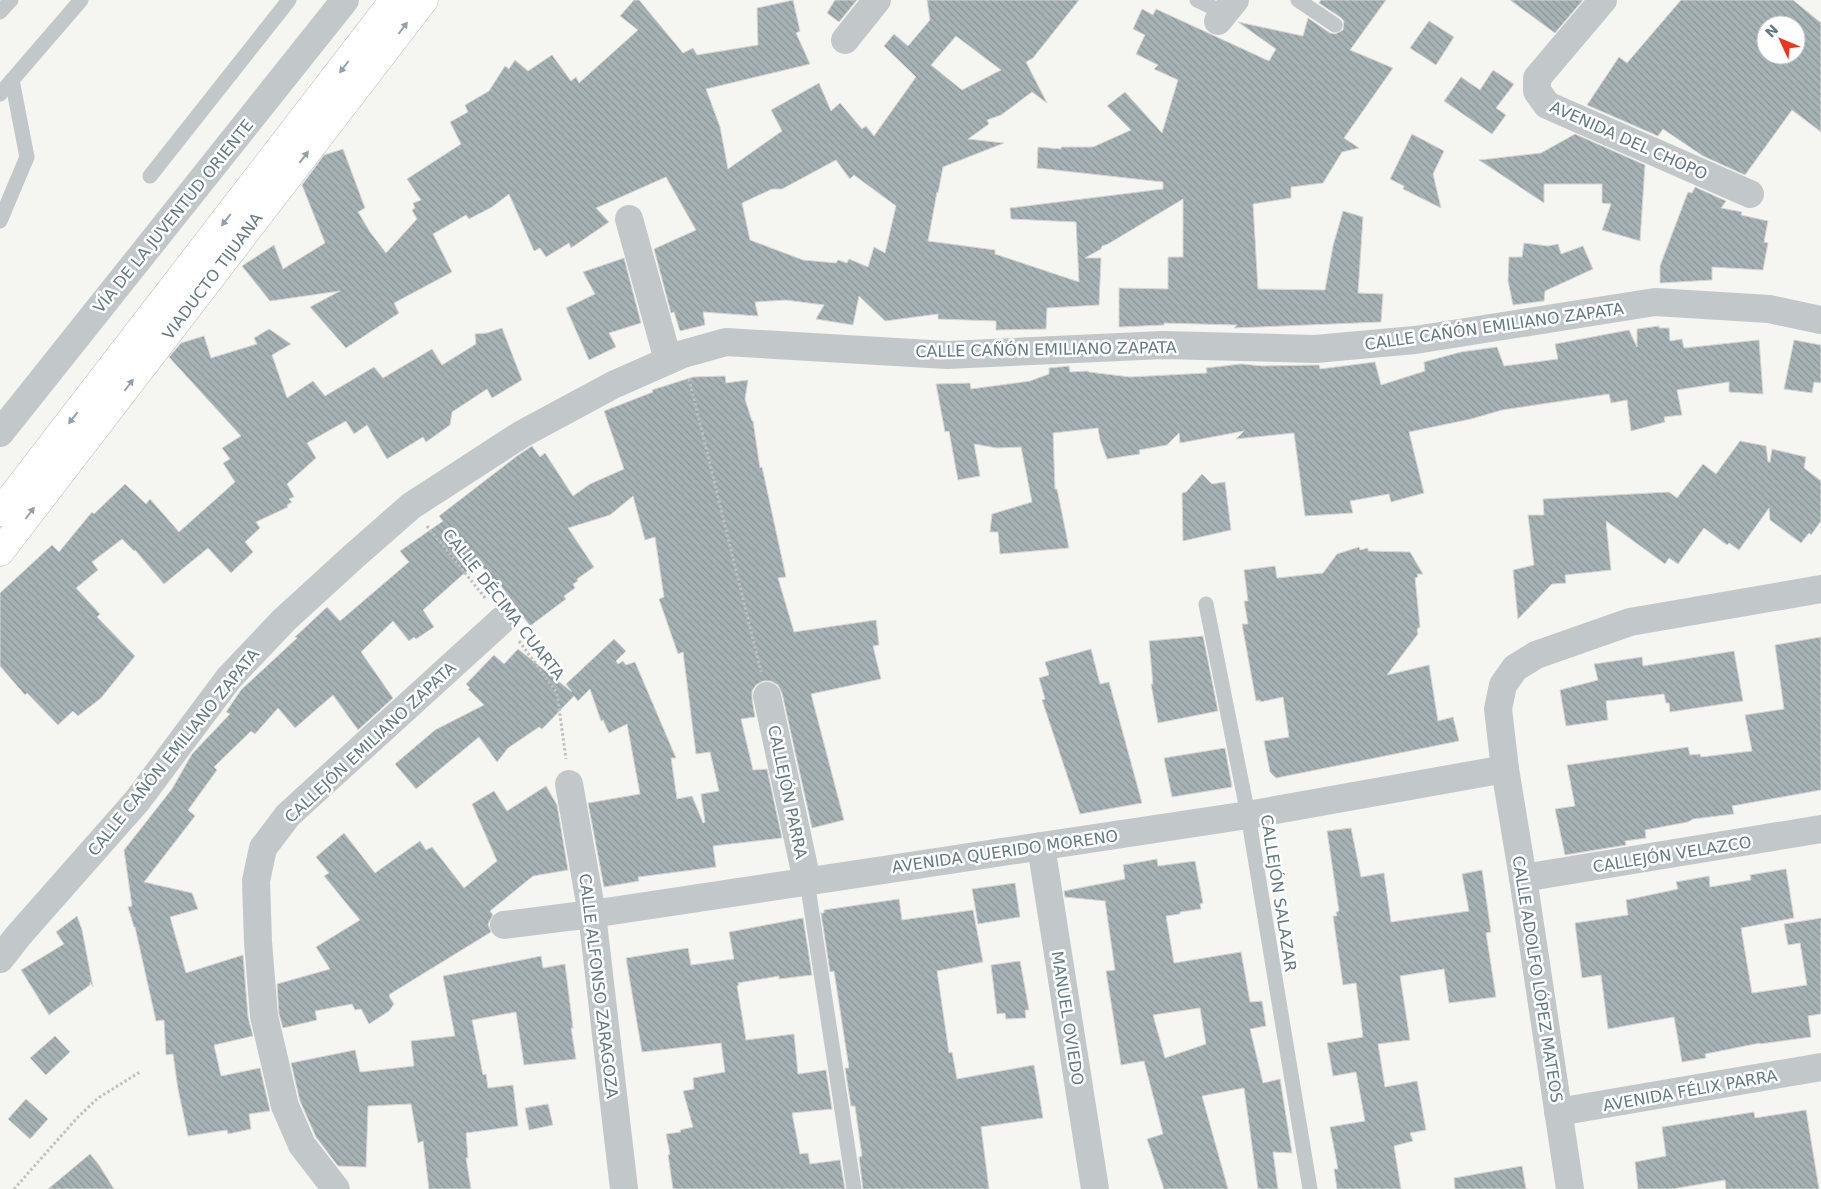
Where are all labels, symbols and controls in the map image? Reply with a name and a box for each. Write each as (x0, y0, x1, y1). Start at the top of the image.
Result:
north arrow (1756, 15, 1806, 65)
one-way arrow (398, 21, 408, 35)
text: N (1762, 21, 1781, 41)
one-way arrow (339, 60, 350, 73)
street label: AVENIDA DEL CHOPO (1547, 97, 1710, 184)
street label: VÍA DE LA JUVENTUD ORIENTE (89, 116, 257, 317)
one-way arrow (298, 151, 309, 164)
street label: VIADUCTO TIJUANA (158, 209, 266, 344)
one-way arrow (221, 213, 232, 226)
street label: CALLE CAÑÓN EMILIANO ZAPATA (1363, 299, 1625, 354)
street label: CALLE CAÑÓN EMILIANO ZAPATA (915, 338, 1177, 361)
one-way arrow (123, 378, 134, 391)
one-way arrow (68, 411, 79, 424)
one-way arrow (24, 507, 35, 520)
street label: CALLE DÉCIMA CUARTA (439, 525, 569, 684)
street label: CALLE CAÑÓN EMILIANO ZAPATA (84, 645, 263, 860)
street label: CALLEJÓN EMILIANO ZAPATA (281, 658, 460, 827)
street label: CALLEJÓN PARRA (764, 723, 811, 861)
street label: CALLEJÓN SALAZAR (1257, 813, 1300, 973)
street label: AVENIDA QUERIDO MORENO (891, 826, 1119, 877)
street label: CALLEJÓN VELAZCO (1591, 833, 1753, 876)
street label: CALLE ADOLFO LÓPEZ MATEOS (1509, 854, 1566, 1104)
street label: CALLE ALFONSO ZARAGOZA (575, 872, 622, 1100)
street label: MANUEL OVIEDO (1048, 950, 1087, 1087)
street label: AVENIDA FÉLIX PARRA (1601, 1066, 1779, 1115)

